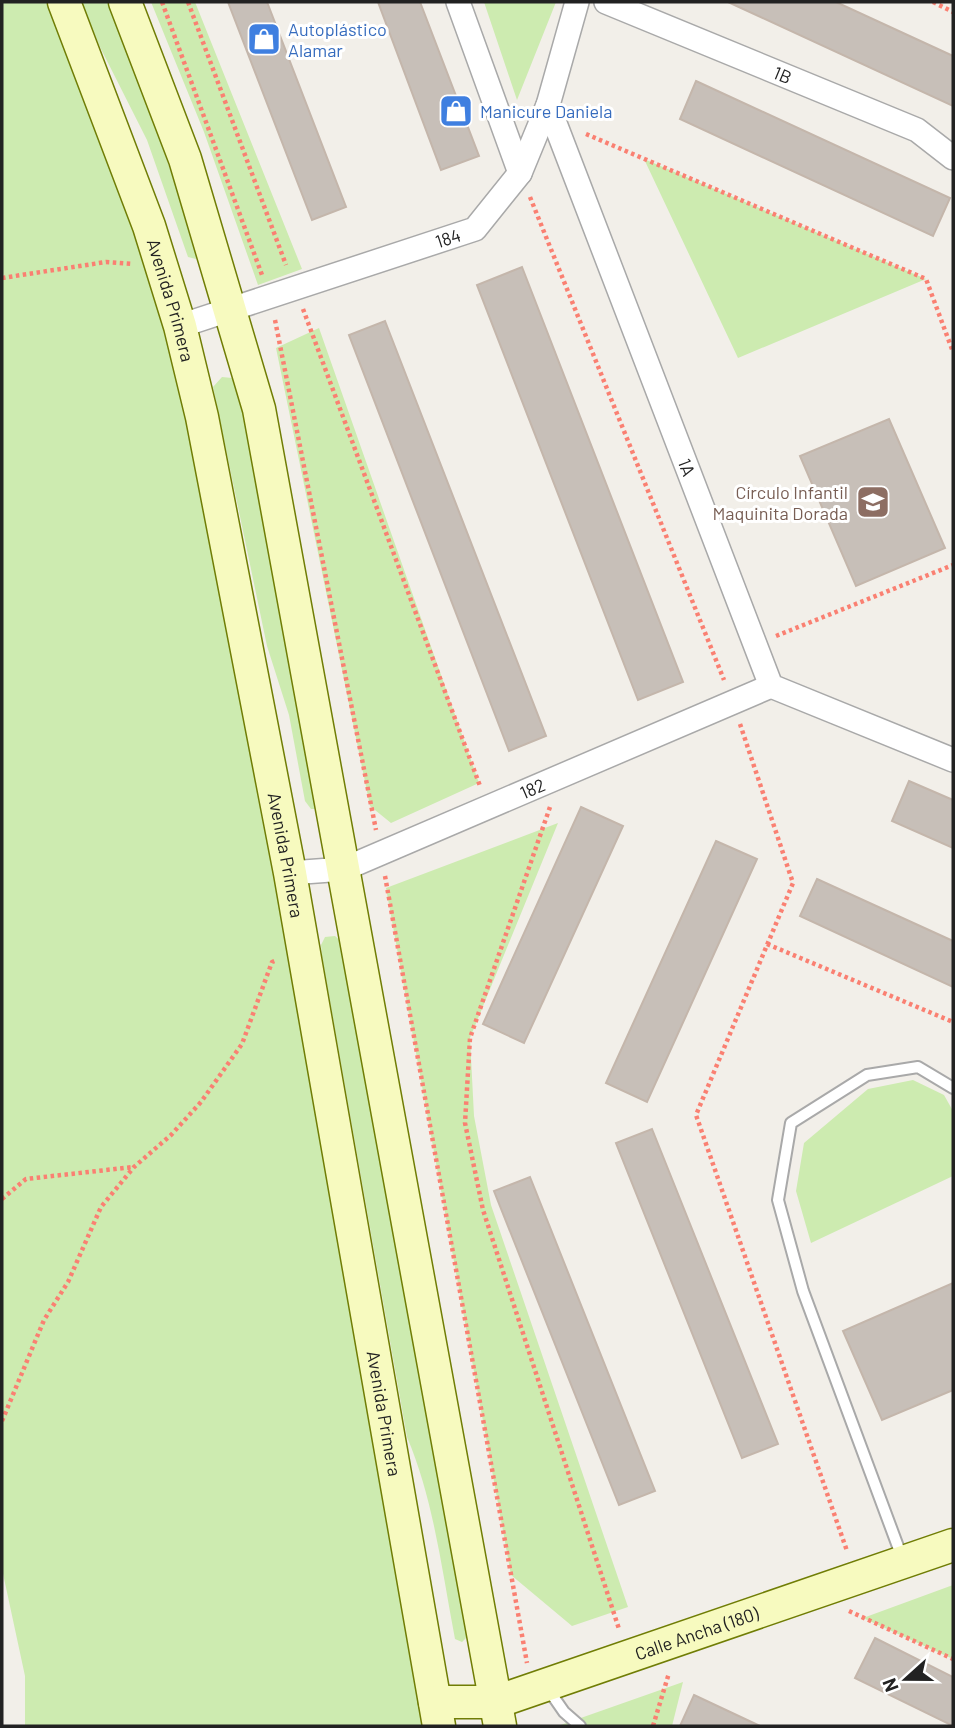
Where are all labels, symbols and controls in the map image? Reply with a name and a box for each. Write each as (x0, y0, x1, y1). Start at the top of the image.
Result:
place label: Autoplástico Alamar (288, 18, 387, 61)
shop icon: Autoplástico Alamar (245, 20, 283, 58)
street label: 1B (770, 61, 795, 88)
shop icon: Manicure Daniela (437, 92, 475, 130)
place label: Manicure Daniela (480, 100, 612, 122)
street label: 184 (432, 223, 463, 252)
street label: Avenida Primera (143, 236, 199, 364)
street label: 1A (674, 455, 700, 479)
place label: Círculo Infantil Maquinita Dorada (712, 481, 848, 524)
school or university icon: Círculo Infantil Maquinita Dorada (854, 483, 892, 521)
street label: 182 (516, 773, 548, 803)
street label: Avenida Primera (264, 791, 309, 919)
street label: Avenida Primera (363, 1349, 406, 1478)
street label: Calle Ancha (180) (632, 1602, 761, 1665)
north arrow (871, 1644, 941, 1714)
text: N (877, 1675, 903, 1695)

